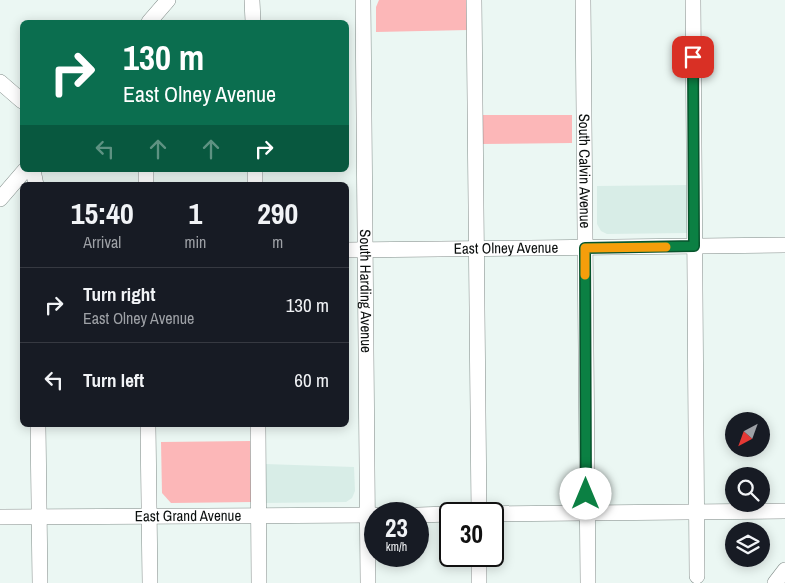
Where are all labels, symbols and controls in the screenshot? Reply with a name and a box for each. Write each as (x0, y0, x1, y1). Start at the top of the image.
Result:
text: 130 m (123, 34, 204, 81)
pin (672, 36, 714, 78)
icon: right (40, 40, 105, 105)
icon: arrive (679, 43, 707, 71)
text: East Olney Avenue (123, 79, 276, 109)
street label: South Calvin Avenue (574, 114, 596, 229)
icon: left (91, 135, 119, 163)
icon: ahead (144, 135, 172, 163)
icon: ahead (197, 135, 225, 163)
icon: right (250, 135, 278, 163)
text: 15:40 (71, 193, 134, 233)
text: 1 (189, 193, 202, 233)
text: 290 (257, 193, 298, 233)
street label: South Harding Avenue (355, 229, 377, 353)
text: Arrival (83, 231, 121, 253)
text: min (184, 231, 206, 253)
text: m (272, 231, 283, 253)
street label: East Olney Avenue (454, 237, 559, 259)
text: Turn right (83, 281, 155, 307)
icon: right (40, 291, 68, 319)
text: 130 m (286, 292, 329, 318)
text: East Olney Avenue (83, 307, 194, 329)
icon: left (40, 366, 68, 394)
text: Turn left (83, 367, 144, 393)
text: 60 m (294, 367, 329, 393)
north arrow (725, 412, 770, 458)
map controls (725, 412, 770, 567)
position arrow (559, 467, 611, 519)
button: search (725, 467, 770, 512)
speed limit sign: 30 (439, 502, 504, 567)
street label: East Grand Avenue (135, 505, 241, 526)
text: 23 (385, 511, 408, 545)
button: layers (725, 522, 770, 567)
text: km/h (386, 539, 407, 555)

